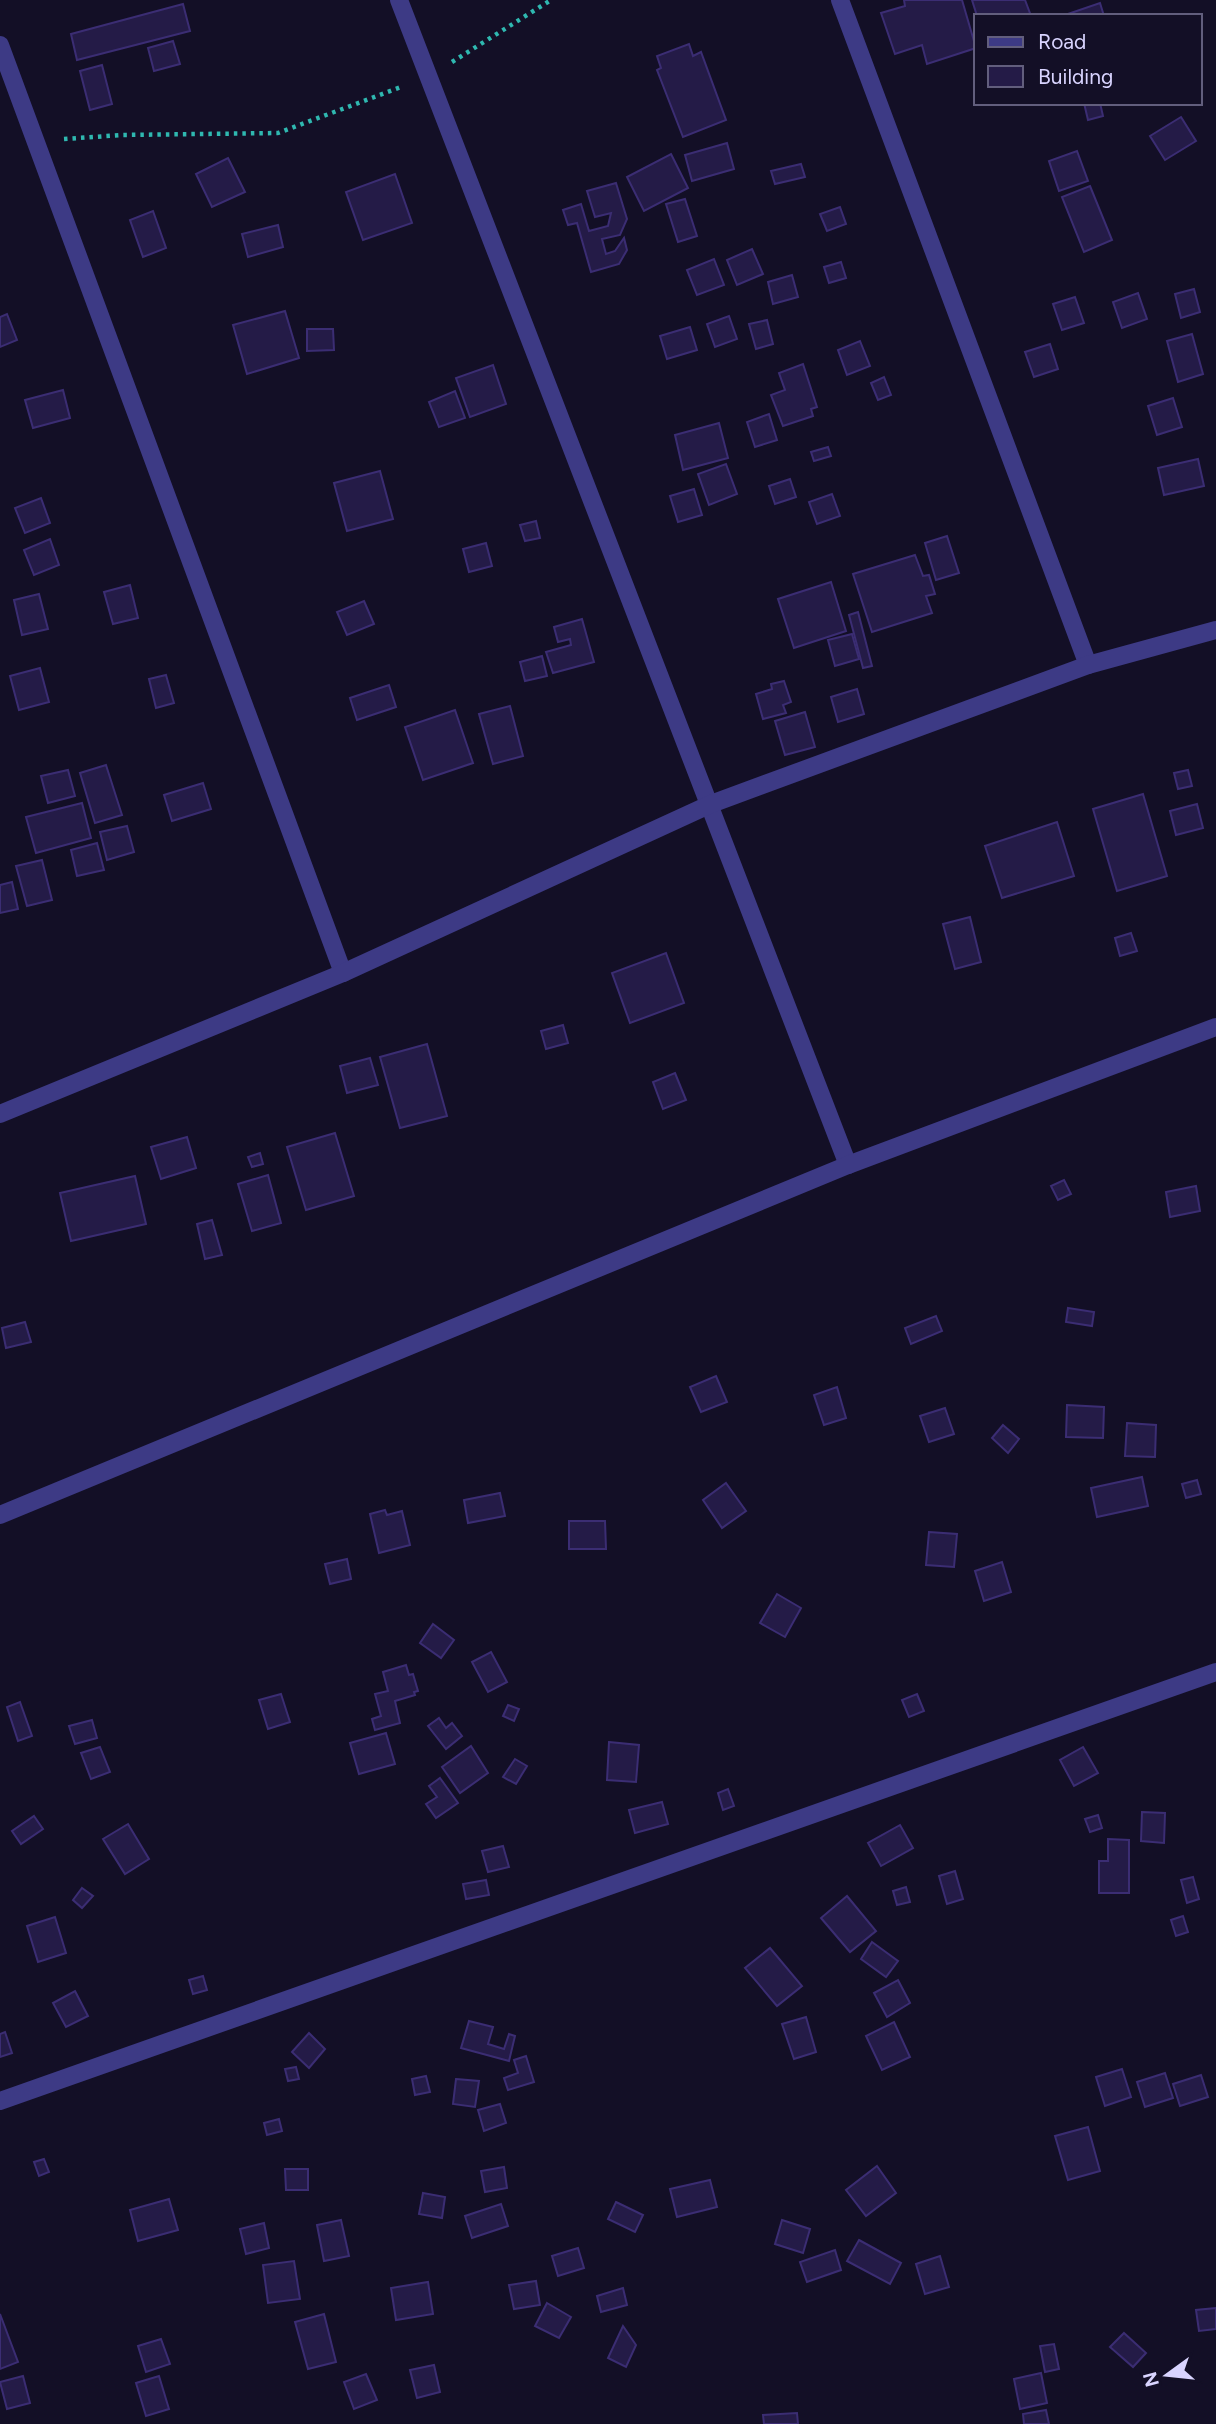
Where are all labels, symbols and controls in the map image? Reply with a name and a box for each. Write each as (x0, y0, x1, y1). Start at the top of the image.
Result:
legend (974, 14, 1202, 105)
text: Road (1038, 29, 1086, 54)
text: Building (1038, 64, 1113, 89)
north arrow (1132, 2340, 1202, 2410)
text: N (1138, 2369, 1164, 2389)

